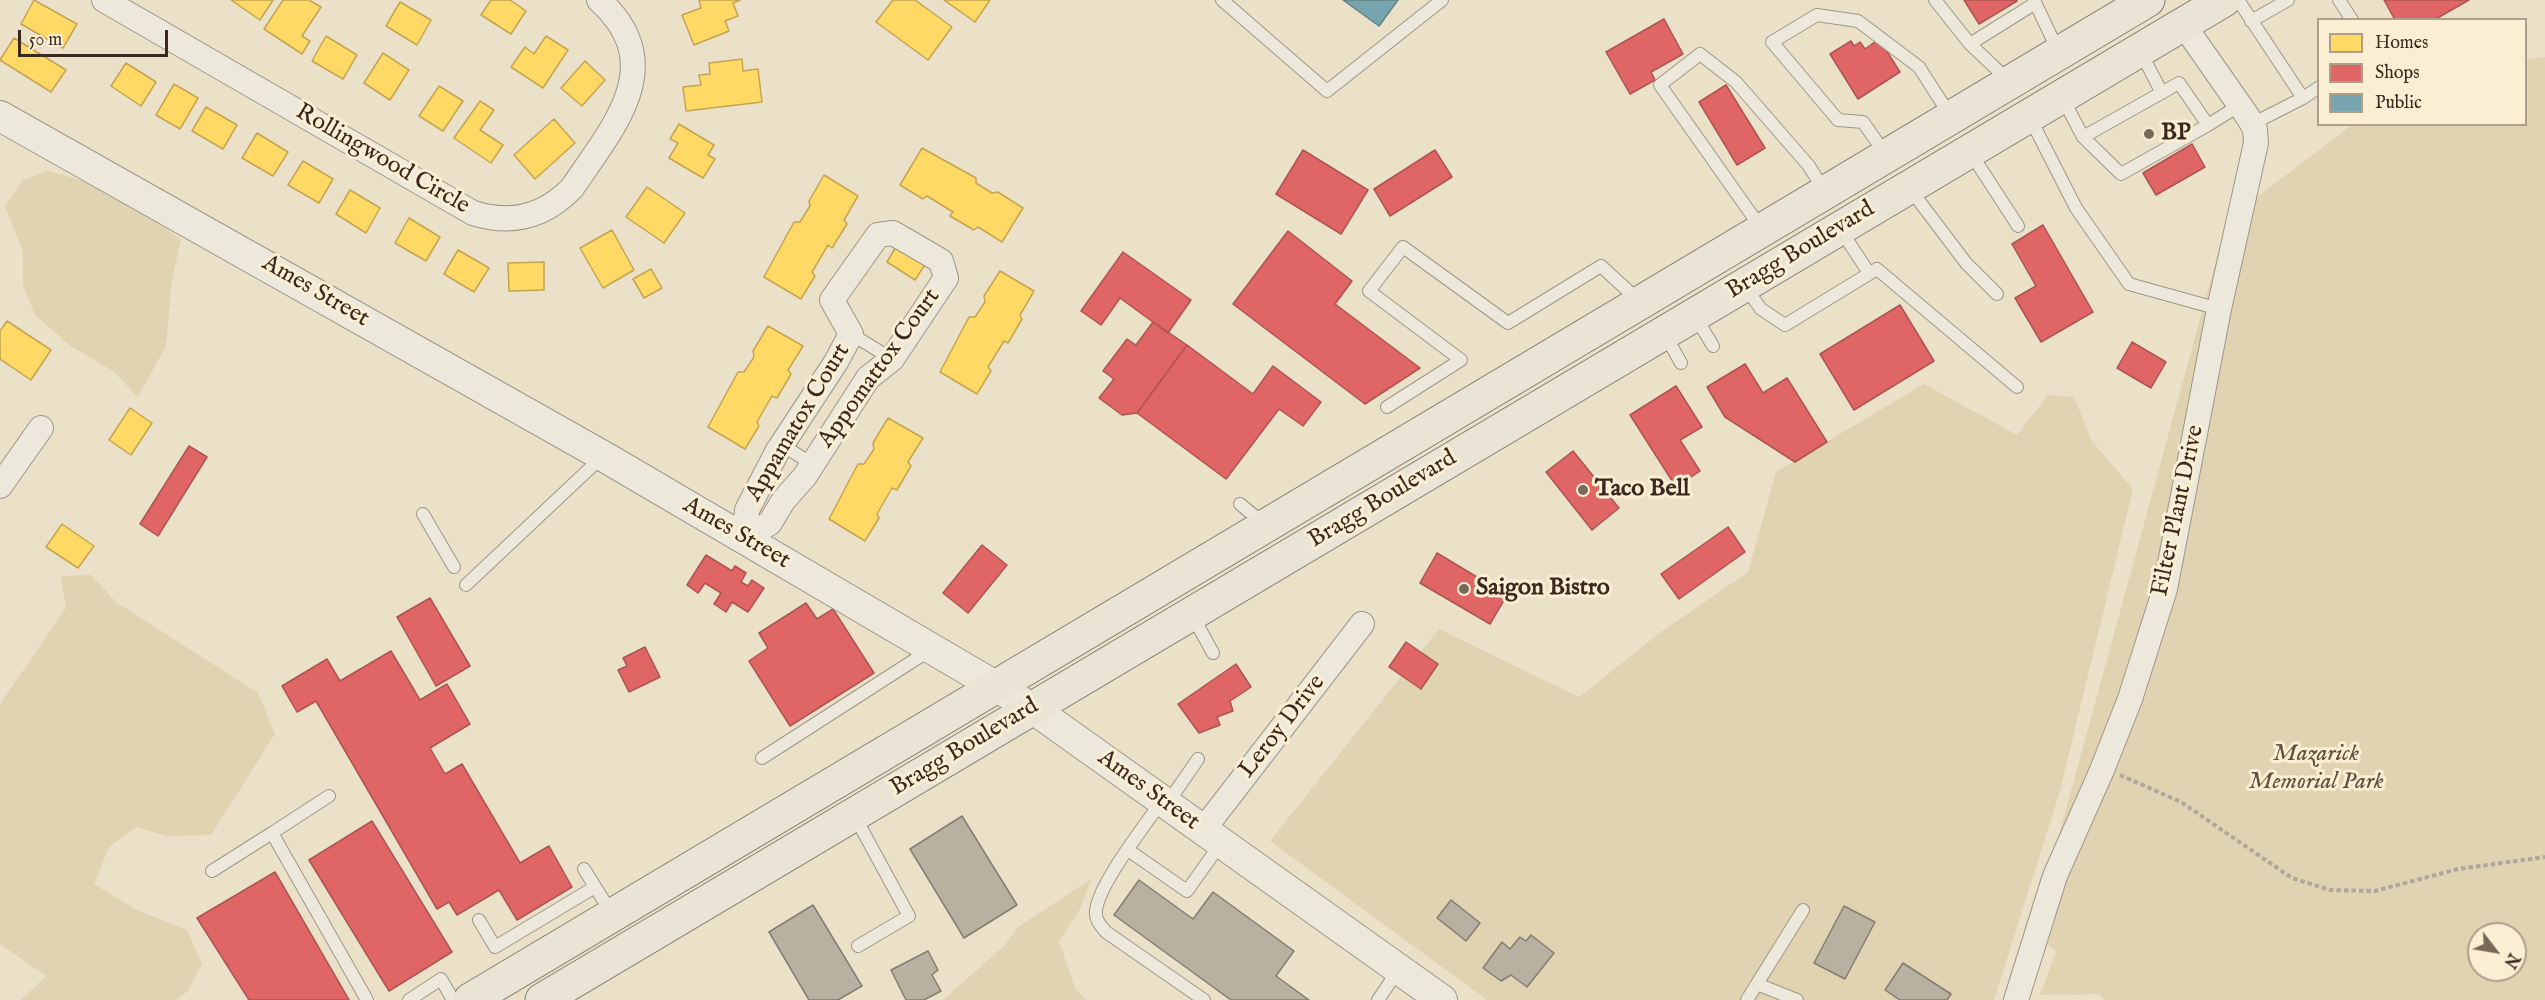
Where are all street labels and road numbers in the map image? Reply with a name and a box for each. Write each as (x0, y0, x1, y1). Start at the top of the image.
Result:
street label: Rollingwood Circle (290, 98, 474, 222)
street label: Bragg Boulevard (1722, 196, 1880, 306)
street label: Ames Street (256, 250, 374, 334)
street label: Appomattox Court (813, 284, 947, 454)
street label: Appamatox Court (741, 339, 857, 507)
street label: Filter Plant Drive (2147, 423, 2211, 599)
street label: Bragg Boulevard (1304, 445, 1462, 555)
street label: Ames Street (677, 492, 795, 576)
street label: Leroy Drive (1234, 670, 1332, 784)
street label: Bragg Boulevard (886, 693, 1044, 803)
street label: Ames Street (1091, 744, 1205, 838)

